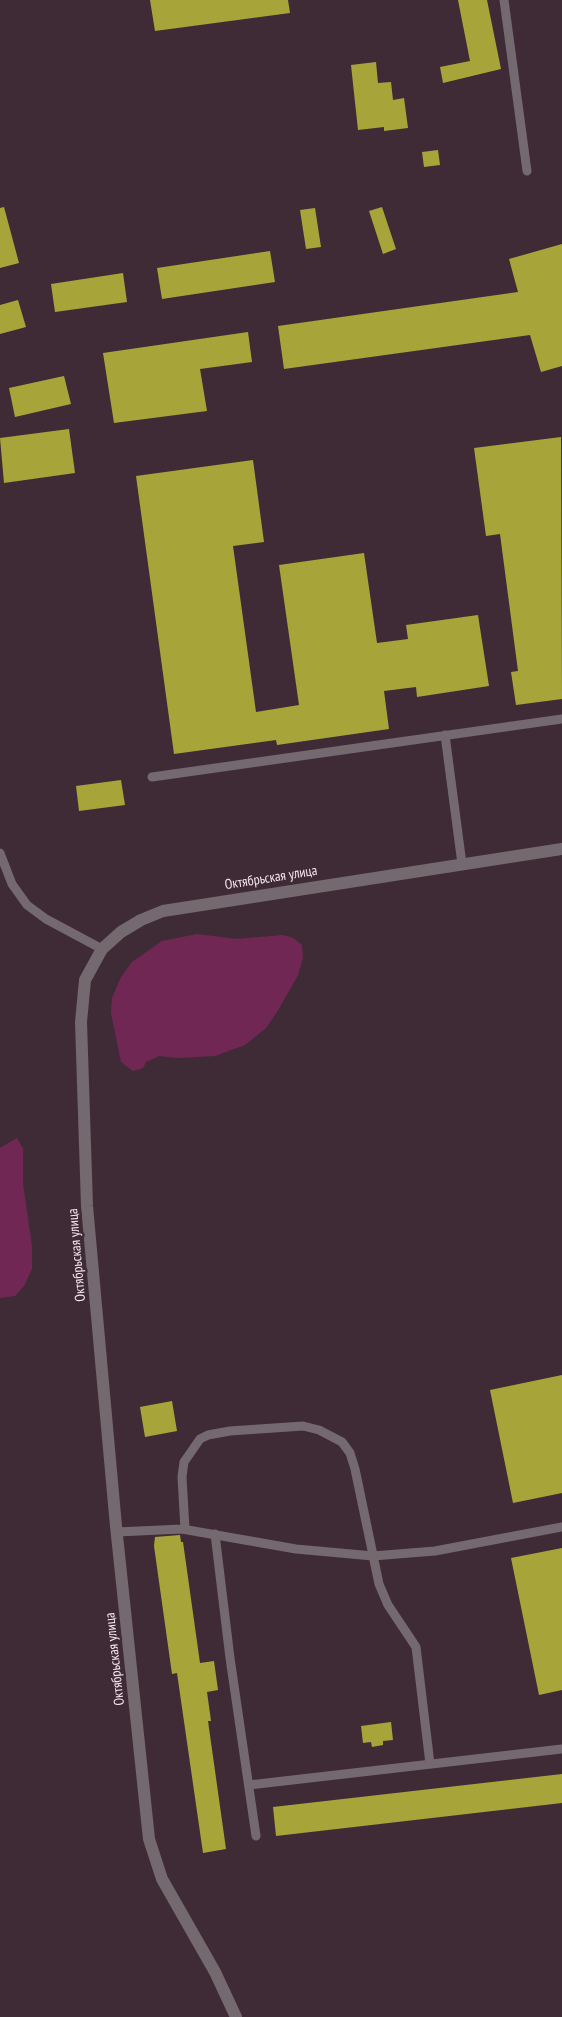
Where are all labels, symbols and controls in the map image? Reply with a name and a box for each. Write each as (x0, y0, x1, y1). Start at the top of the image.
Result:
street label: Октябрьская улица (224, 862, 318, 894)
street label: Октябрьская улица (65, 1208, 89, 1302)
street label: Октябрьская улица (102, 1612, 128, 1706)

